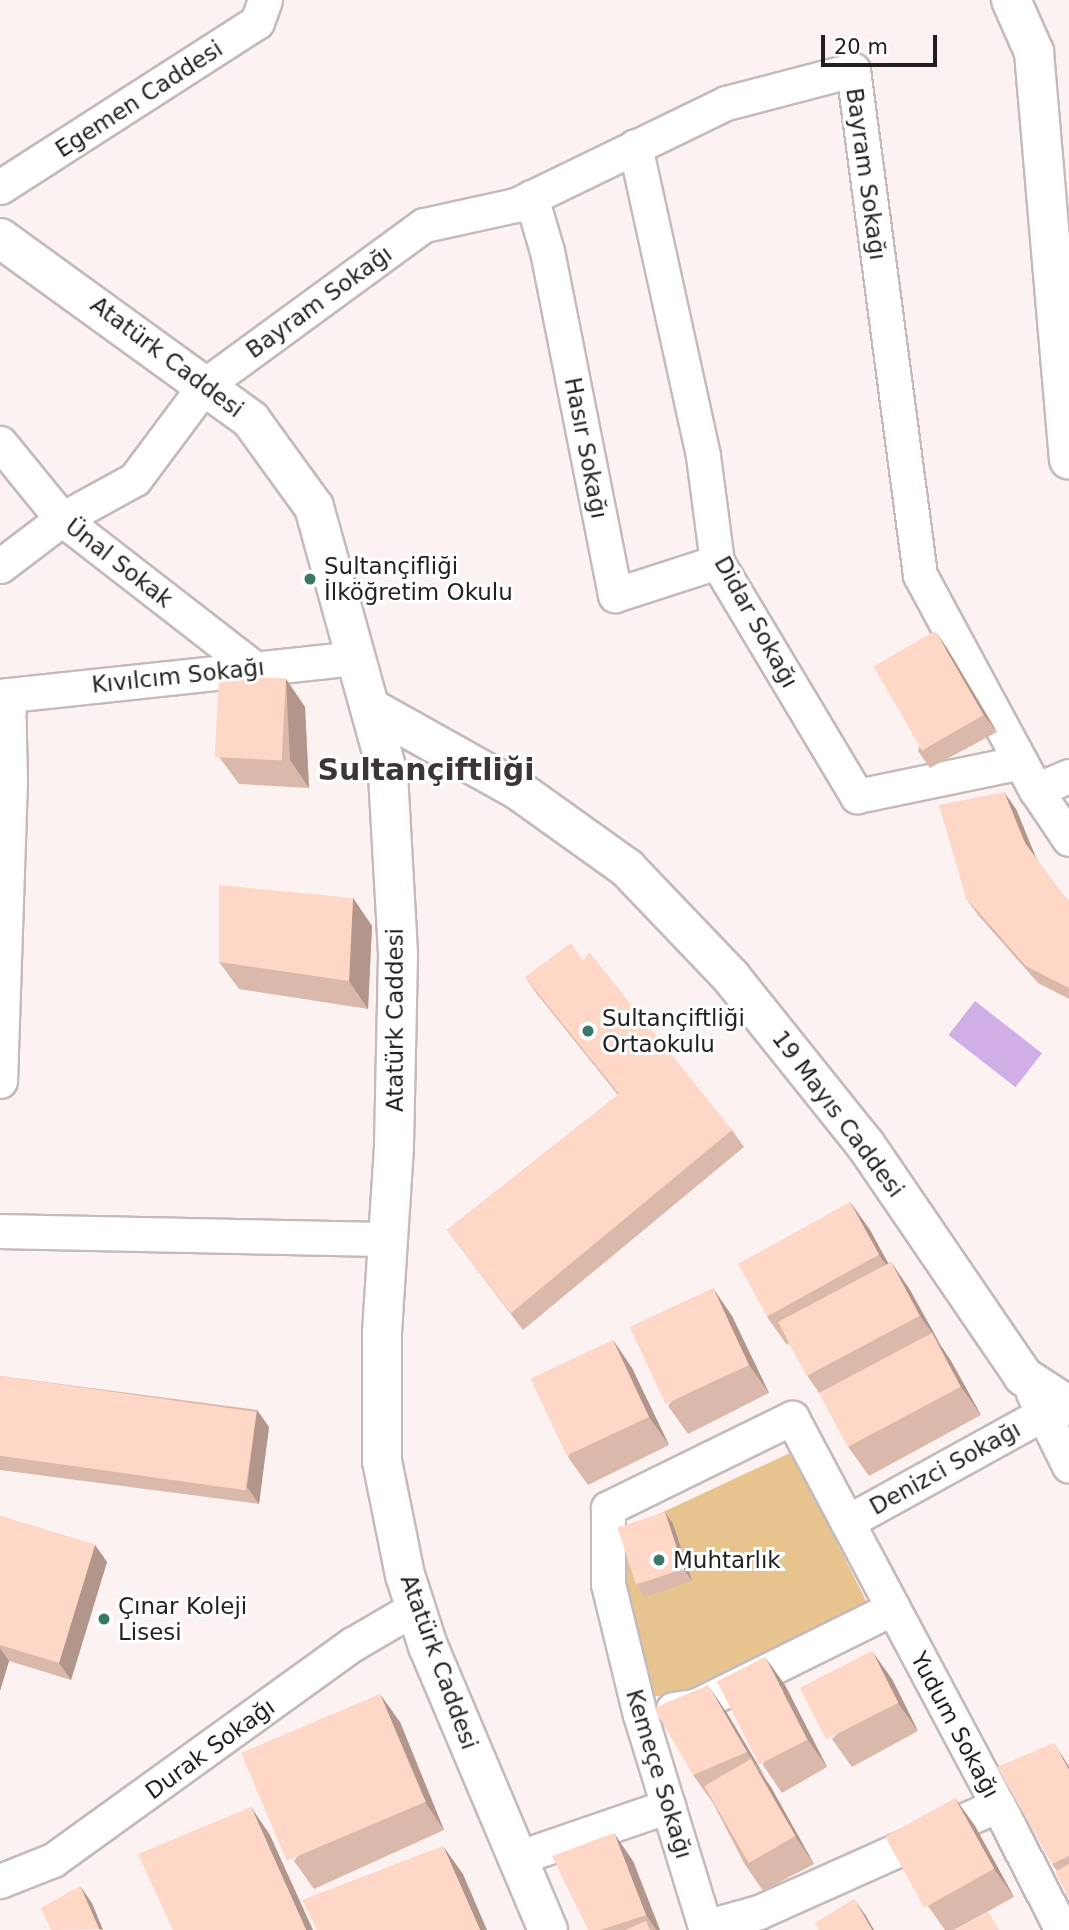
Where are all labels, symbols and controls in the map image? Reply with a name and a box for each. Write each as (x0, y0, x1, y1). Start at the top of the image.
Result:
scale bar (824, 21, 940, 65)
street label: Egemen Caddesi (50, 35, 228, 163)
text: 20 m (834, 35, 888, 59)
street label: Bayram Sokağı (840, 86, 892, 262)
street label: Bayram Sokağı (241, 240, 397, 364)
street label: Atatürk Caddesi (85, 291, 249, 423)
street label: Hasır Sokağı (559, 375, 613, 521)
street label: Ünal Sokak (60, 513, 178, 613)
street label: Didar Sokağı (708, 551, 804, 693)
place label: Sultançifliği İlköğretim Okulu (324, 552, 513, 606)
marker: Sultançifliği İlköğretim Okulu (302, 571, 318, 587)
street label: Kıvılcım Sokağı (90, 653, 266, 699)
district label: Sultançiftliği (318, 752, 534, 788)
street label: Atatürk Caddesi (381, 928, 409, 1112)
place label: Sultançiftliği Ortaokulu (602, 1004, 745, 1058)
marker: Sultançiftliği Ortaokulu (580, 1023, 596, 1039)
street label: 19 Mayıs Caddesi (766, 1025, 910, 1203)
street label: Denizci Sokağı (865, 1415, 1025, 1521)
place label: Muhtarlık (673, 1546, 781, 1574)
marker: Muhtarlık (651, 1552, 667, 1568)
street label: Atatürk Caddesi (395, 1571, 483, 1753)
place label: Çınar Koleji Lisesi (118, 1592, 247, 1646)
marker: Çınar Koleji Lisesi (96, 1611, 112, 1627)
street label: Yudum Sokağı (905, 1647, 1005, 1803)
street label: Kemeçe Sokağı (620, 1686, 698, 1862)
street label: Durak Sokağı (140, 1693, 280, 1805)

